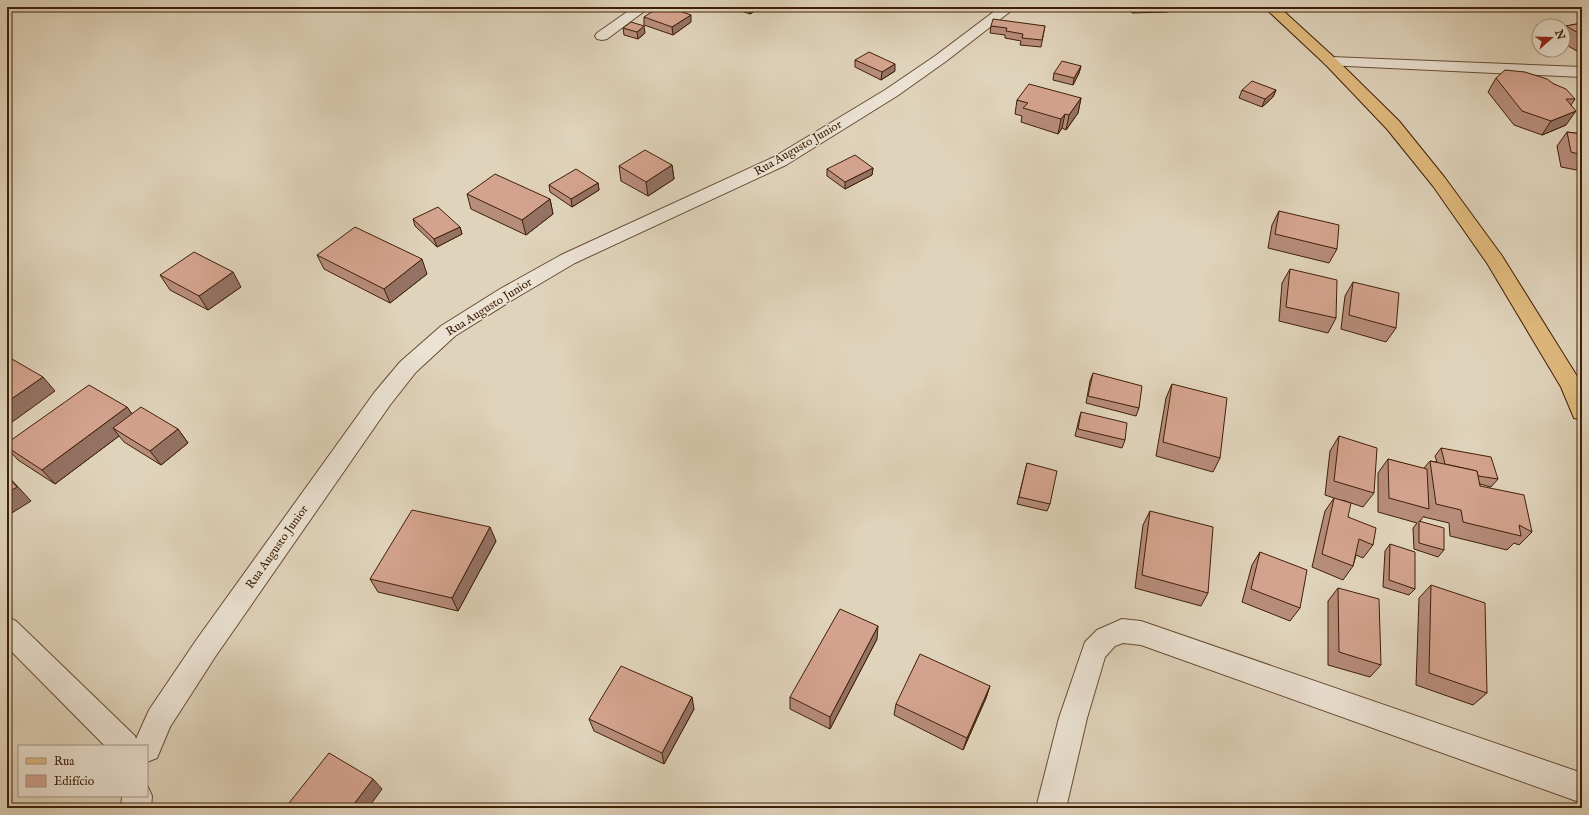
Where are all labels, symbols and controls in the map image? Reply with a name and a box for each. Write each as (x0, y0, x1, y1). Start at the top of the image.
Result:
north arrow (1531, 18, 1571, 58)
text: N (1551, 27, 1568, 42)
street label: Rua Augusto Junior (751, 117, 846, 180)
street label: Rua Augusto Junior (443, 274, 536, 340)
street label: Rua Augusto Junior (243, 502, 313, 592)
legend (18, 745, 148, 797)
text: Rua (54, 754, 75, 769)
text: Edifício (54, 774, 95, 789)

